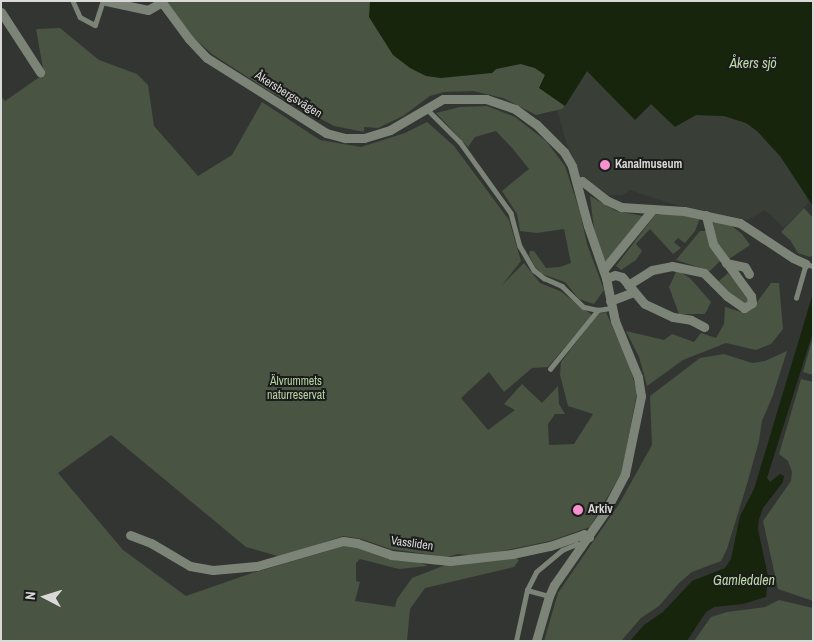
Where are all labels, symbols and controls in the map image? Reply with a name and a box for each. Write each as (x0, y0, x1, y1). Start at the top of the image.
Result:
water label: Åkers sjö (729, 55, 777, 71)
street label: Åkersbergsvägen (252, 69, 324, 121)
place label: Kanalmuseum (615, 158, 682, 172)
marker: Kanalmuseum (599, 159, 611, 171)
park label: Älvrummets naturreservat (267, 375, 325, 403)
place label: Arkiv (588, 503, 613, 517)
marker: Arkiv (572, 504, 584, 516)
street label: Vassliden (390, 534, 434, 554)
north arrow (20, 572, 70, 622)
water label: Gamledalen (713, 572, 775, 588)
text: N (21, 591, 39, 601)

